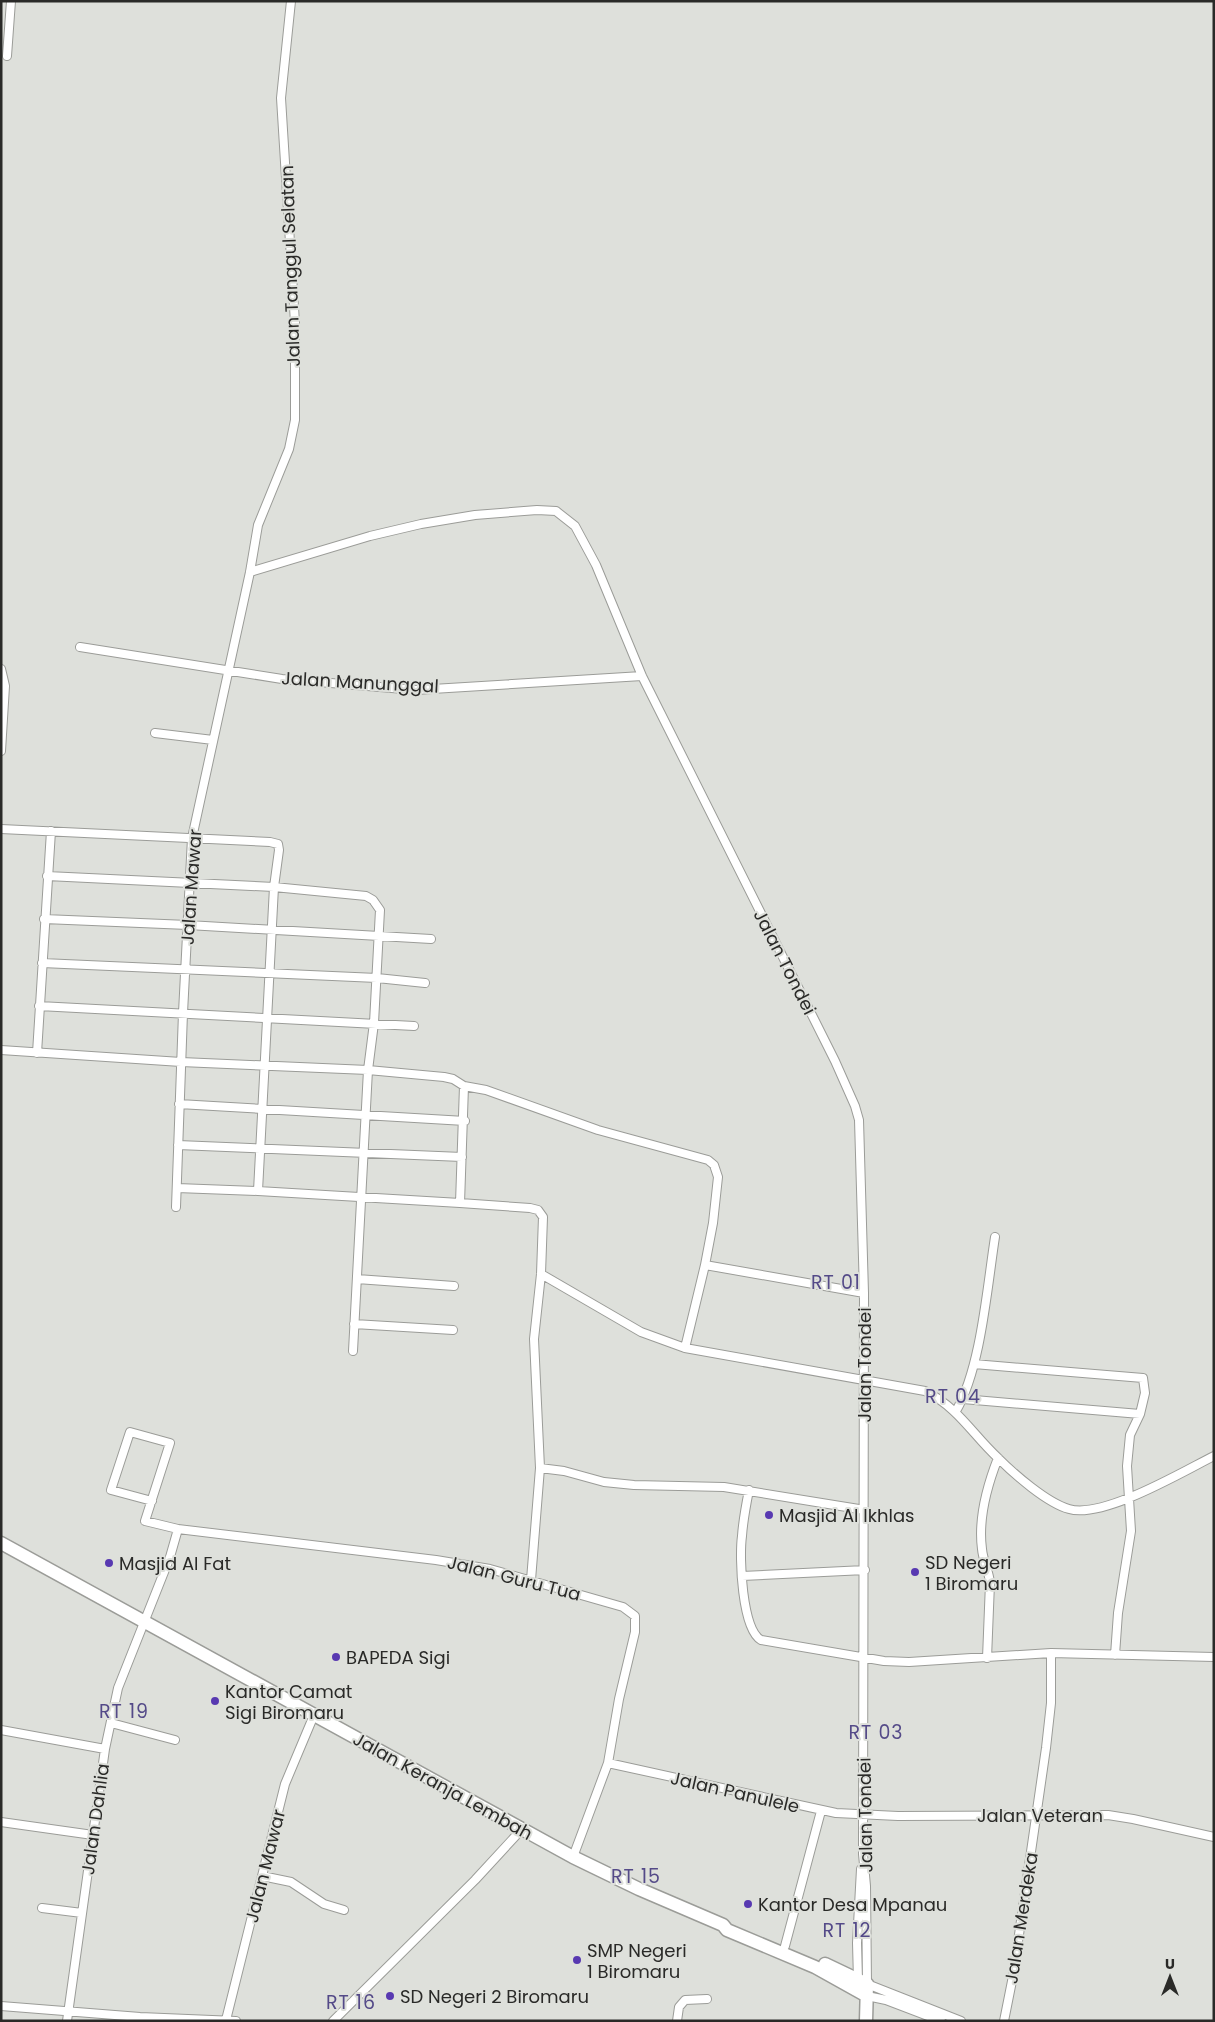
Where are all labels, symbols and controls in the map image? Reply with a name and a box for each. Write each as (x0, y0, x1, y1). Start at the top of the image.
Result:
street label: Jalan Tanggul Selatan (274, 165, 306, 367)
street label: Jalan Manunggal (281, 665, 439, 699)
street label: Jalan Mawar (174, 828, 208, 946)
street label: Jalan Tondei (748, 905, 822, 1019)
district label: RT 01 (811, 1269, 861, 1296)
street label: Jalan Tondei (852, 1307, 877, 1423)
district label: RT 04 (925, 1383, 981, 1410)
place label: Masjid Al Ikhlas (779, 1503, 915, 1528)
marker: Masjid Al Ikhlas (763, 1509, 775, 1521)
street label: Jalan Guru Tua (445, 1549, 583, 1607)
place label: SD Negeri 1 Biromaru (925, 1550, 1018, 1596)
place label: Masjid Al Fat (119, 1551, 231, 1576)
marker: Masjid Al Fat (103, 1557, 115, 1569)
marker: SD Negeri 1 Biromaru (909, 1566, 921, 1578)
place label: BAPEDA Sigi (346, 1645, 450, 1670)
marker: BAPEDA Sigi (330, 1651, 342, 1663)
place label: Kantor Camat Sigi Biromaru (225, 1679, 352, 1725)
marker: Kantor Camat Sigi Biromaru (209, 1695, 221, 1707)
district label: RT 19 (99, 1698, 149, 1725)
district label: RT 03 (848, 1719, 904, 1746)
street label: Jalan Keranja Lembah (349, 1726, 537, 1846)
street label: Jalan Tondei (851, 1757, 879, 1873)
street label: Jalan Dahlia (75, 1762, 115, 1876)
street label: Jalan Panulele (668, 1765, 802, 1819)
street label: Jalan Veteran (977, 1803, 1103, 1828)
street label: Jalan Mawar (239, 1806, 291, 1925)
street label: Jalan Merdeka (998, 1850, 1044, 1986)
district label: RT 15 (611, 1863, 661, 1890)
place label: Kantor Desa Mpanau (758, 1892, 947, 1917)
marker: Kantor Desa Mpanau (742, 1898, 754, 1910)
district label: RT 12 (823, 1917, 871, 1944)
place label: SMP Negeri 1 Biromaru (587, 1938, 687, 1984)
north arrow (1145, 1952, 1195, 2002)
marker: SMP Negeri 1 Biromaru (571, 1954, 583, 1966)
text: U (1165, 1954, 1175, 1974)
place label: SD Negeri 2 Biromaru (400, 1984, 589, 2009)
district label: RT 16 (326, 1989, 376, 2016)
marker: SD Negeri 2 Biromaru (384, 1990, 396, 2002)

